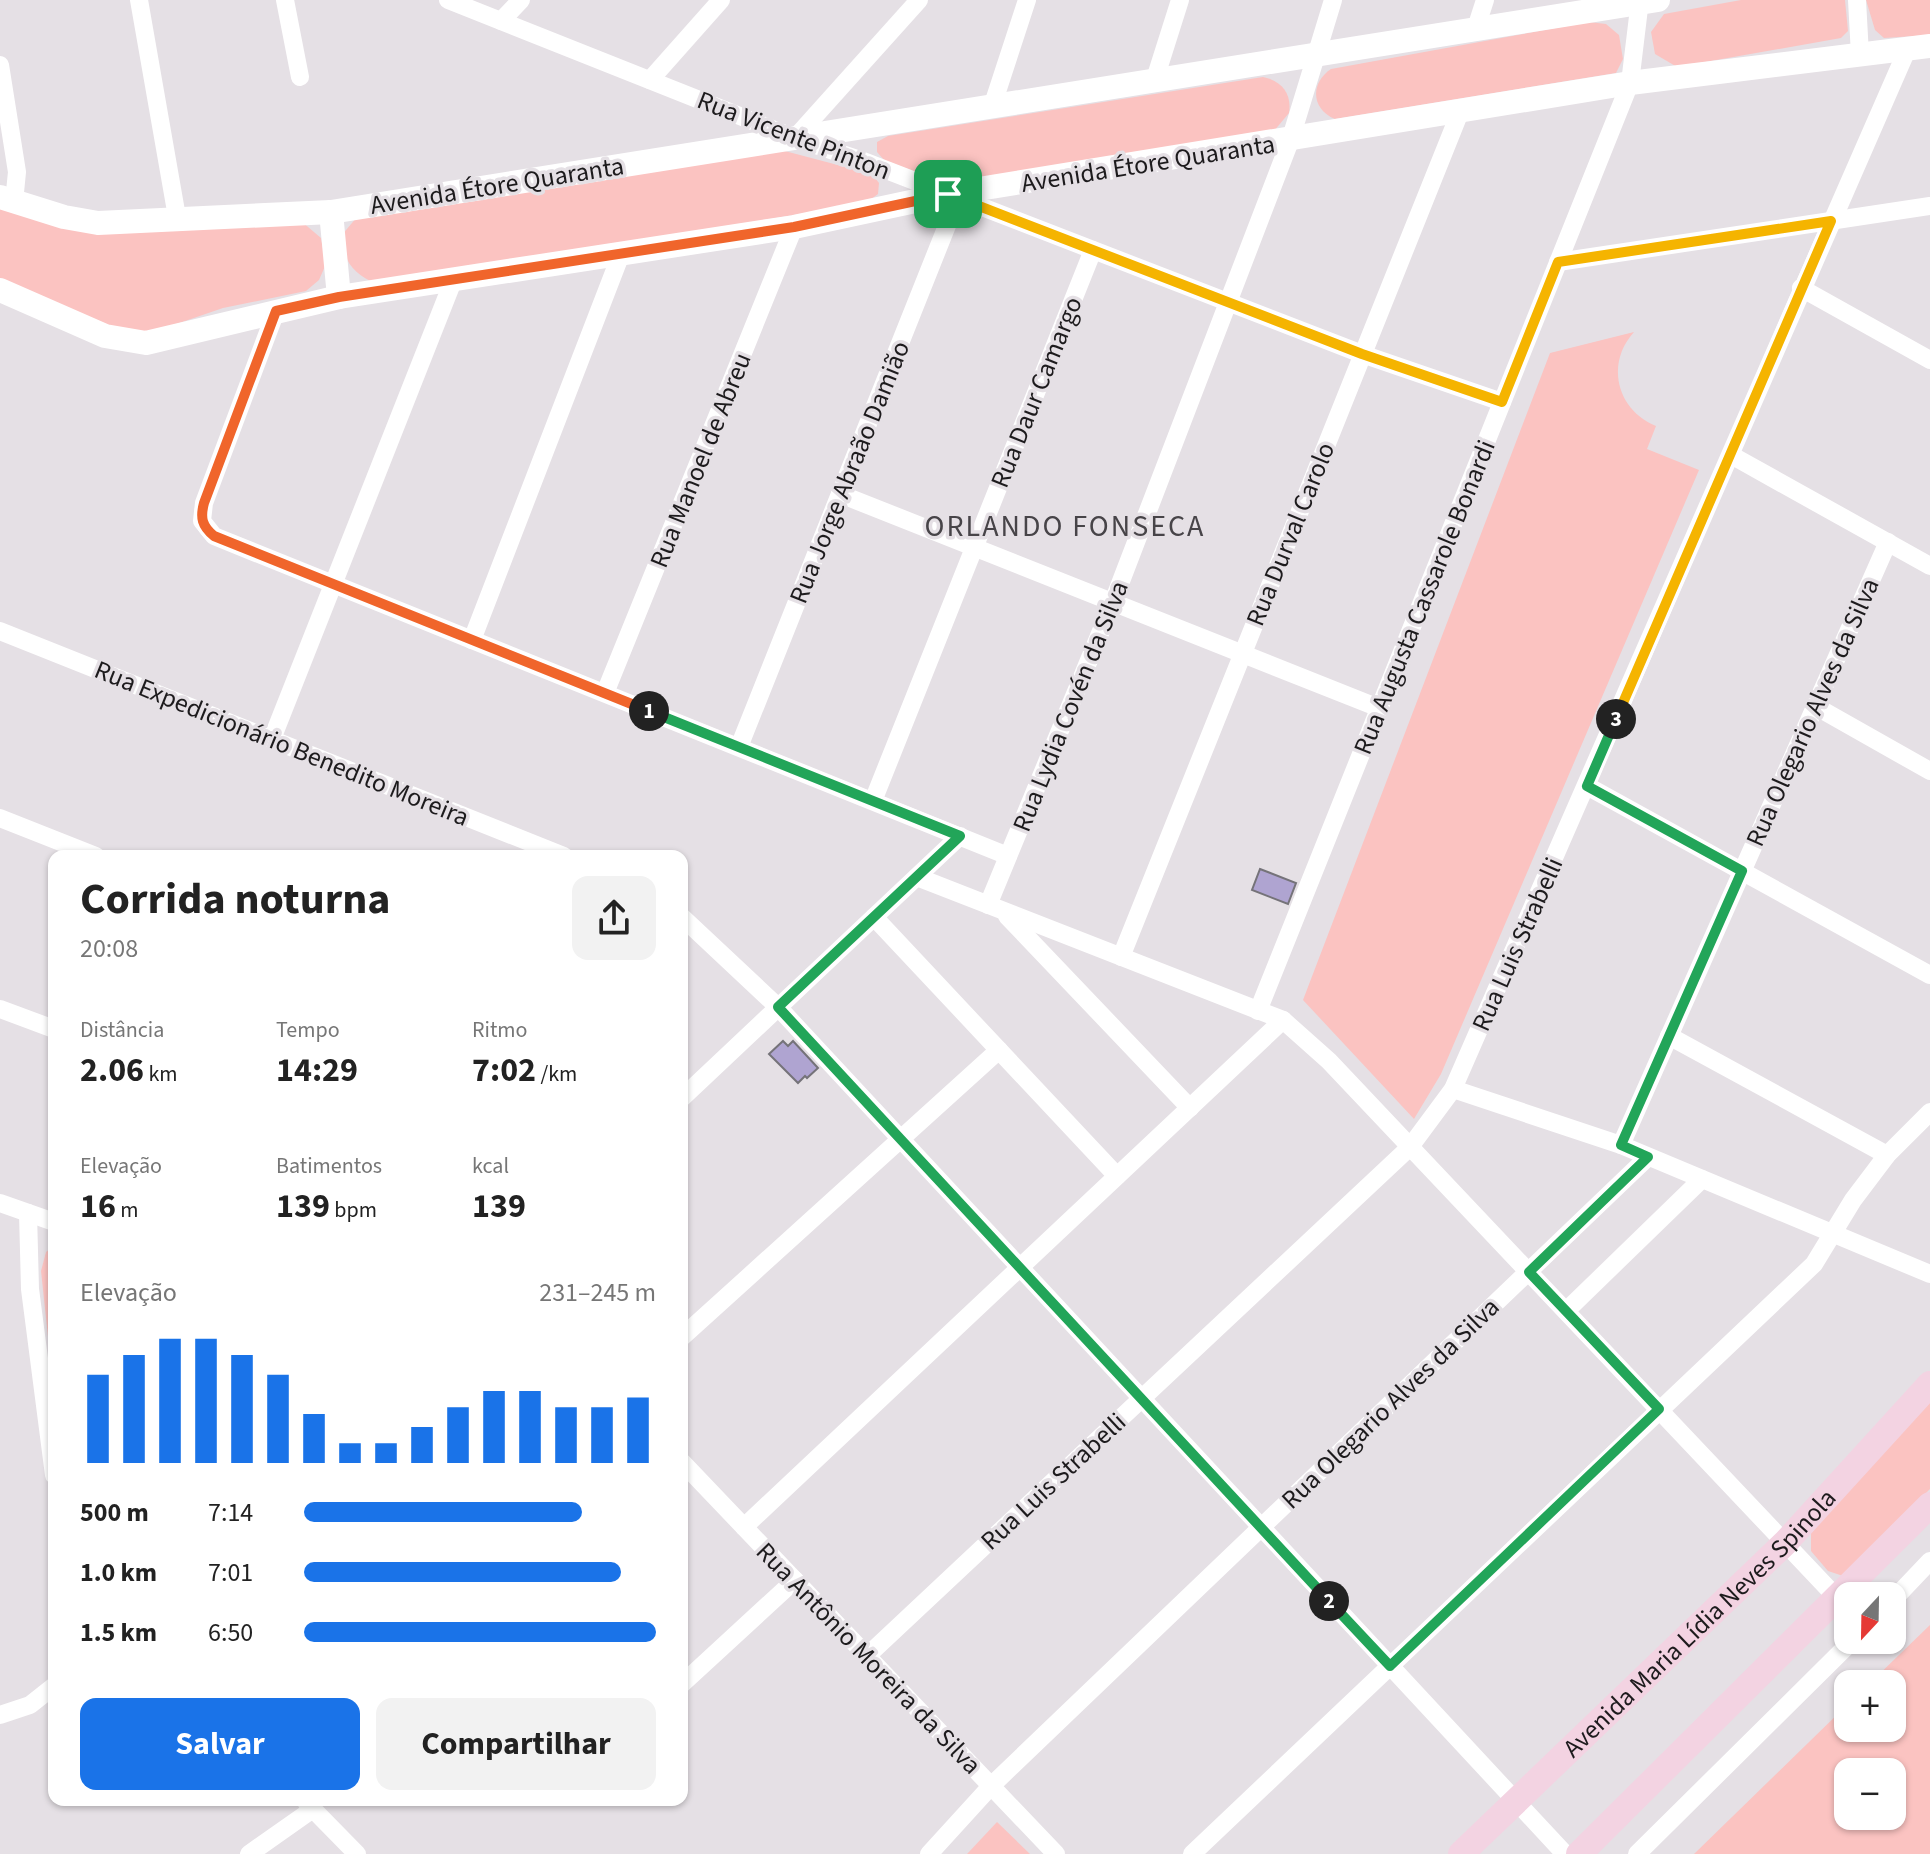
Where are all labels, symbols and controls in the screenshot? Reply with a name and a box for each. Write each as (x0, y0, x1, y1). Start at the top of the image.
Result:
street label: Rua Vicente Pinton (692, 82, 896, 189)
street label: Avenida Étore Quaranta (1019, 125, 1278, 202)
street label: Avenida Étore Quaranta (368, 147, 627, 224)
pin (914, 160, 982, 228)
icon: arrive (926, 172, 970, 216)
street label: Rua Daur Camargo (981, 291, 1092, 493)
street label: Rua Jorge Abraão Damião (780, 335, 919, 609)
street label: Rua Manoel de Abreu (640, 347, 761, 573)
street label: Rua Augusta Cassarole Bonardi (1344, 434, 1505, 760)
street label: Rua Durval Carolo (1237, 437, 1344, 632)
district label: ORLANDO FONSECA (925, 505, 1205, 548)
street label: Rua Olegario Alves da Silva (1736, 572, 1888, 852)
street label: Rua Lydia Covén da Silva (1003, 575, 1138, 837)
street label: Rua Expedicionário Benedito Moreira (89, 651, 474, 836)
pin: 1 (629, 691, 669, 731)
text: 1 (643, 695, 655, 727)
pin: 3 (1596, 699, 1636, 739)
text: 3 (1610, 703, 1622, 735)
street label: Rua Luis Strabelli (1463, 851, 1572, 1037)
text: Corrida noturna (80, 868, 391, 931)
button: share (572, 876, 656, 960)
text: 20:08 (80, 930, 138, 967)
text: Distância (80, 1014, 164, 1046)
text: Tempo (276, 1014, 340, 1046)
text: Ritmo (472, 1014, 528, 1046)
text: 2.06 (80, 1046, 144, 1095)
text: 14:29 (276, 1046, 358, 1095)
text: 7:02 (472, 1046, 536, 1095)
text: km (144, 1058, 178, 1090)
text: /km (536, 1058, 577, 1090)
text: Elevação (80, 1150, 162, 1182)
text: Batimentos (276, 1150, 382, 1182)
text: kcal (472, 1150, 509, 1182)
text: 16 (80, 1182, 116, 1231)
text: 139 (276, 1182, 330, 1231)
text: 139 (472, 1182, 526, 1231)
text: m (116, 1194, 139, 1226)
text: bpm (330, 1194, 377, 1226)
text: Elevação (80, 1274, 177, 1311)
text: 231–245 m (539, 1274, 656, 1311)
street label: Rua Olegario Alves da Silva (1273, 1289, 1508, 1518)
street label: Rua Luis Strabelli (972, 1404, 1134, 1559)
street label: Avenida Maria Lídia Neves Spinola (1555, 1481, 1845, 1766)
text: 500 m (80, 1494, 149, 1531)
text: 7:14 (208, 1494, 253, 1531)
street label: Rua Antônio Moreira da Silva (748, 1534, 990, 1783)
text: 1.0 km (80, 1554, 157, 1591)
text: 7:01 (208, 1554, 253, 1591)
pin: 2 (1309, 1581, 1349, 1621)
north arrow (1834, 1582, 1906, 1654)
map controls (1834, 1582, 1906, 1830)
text: 2 (1323, 1585, 1335, 1617)
text: 1.5 km (80, 1614, 157, 1651)
text: 6:50 (208, 1614, 253, 1651)
button: + (1834, 1670, 1906, 1742)
button: Salvar (80, 1698, 360, 1790)
button: Compartilhar (376, 1698, 656, 1790)
button: − (1834, 1758, 1906, 1830)

